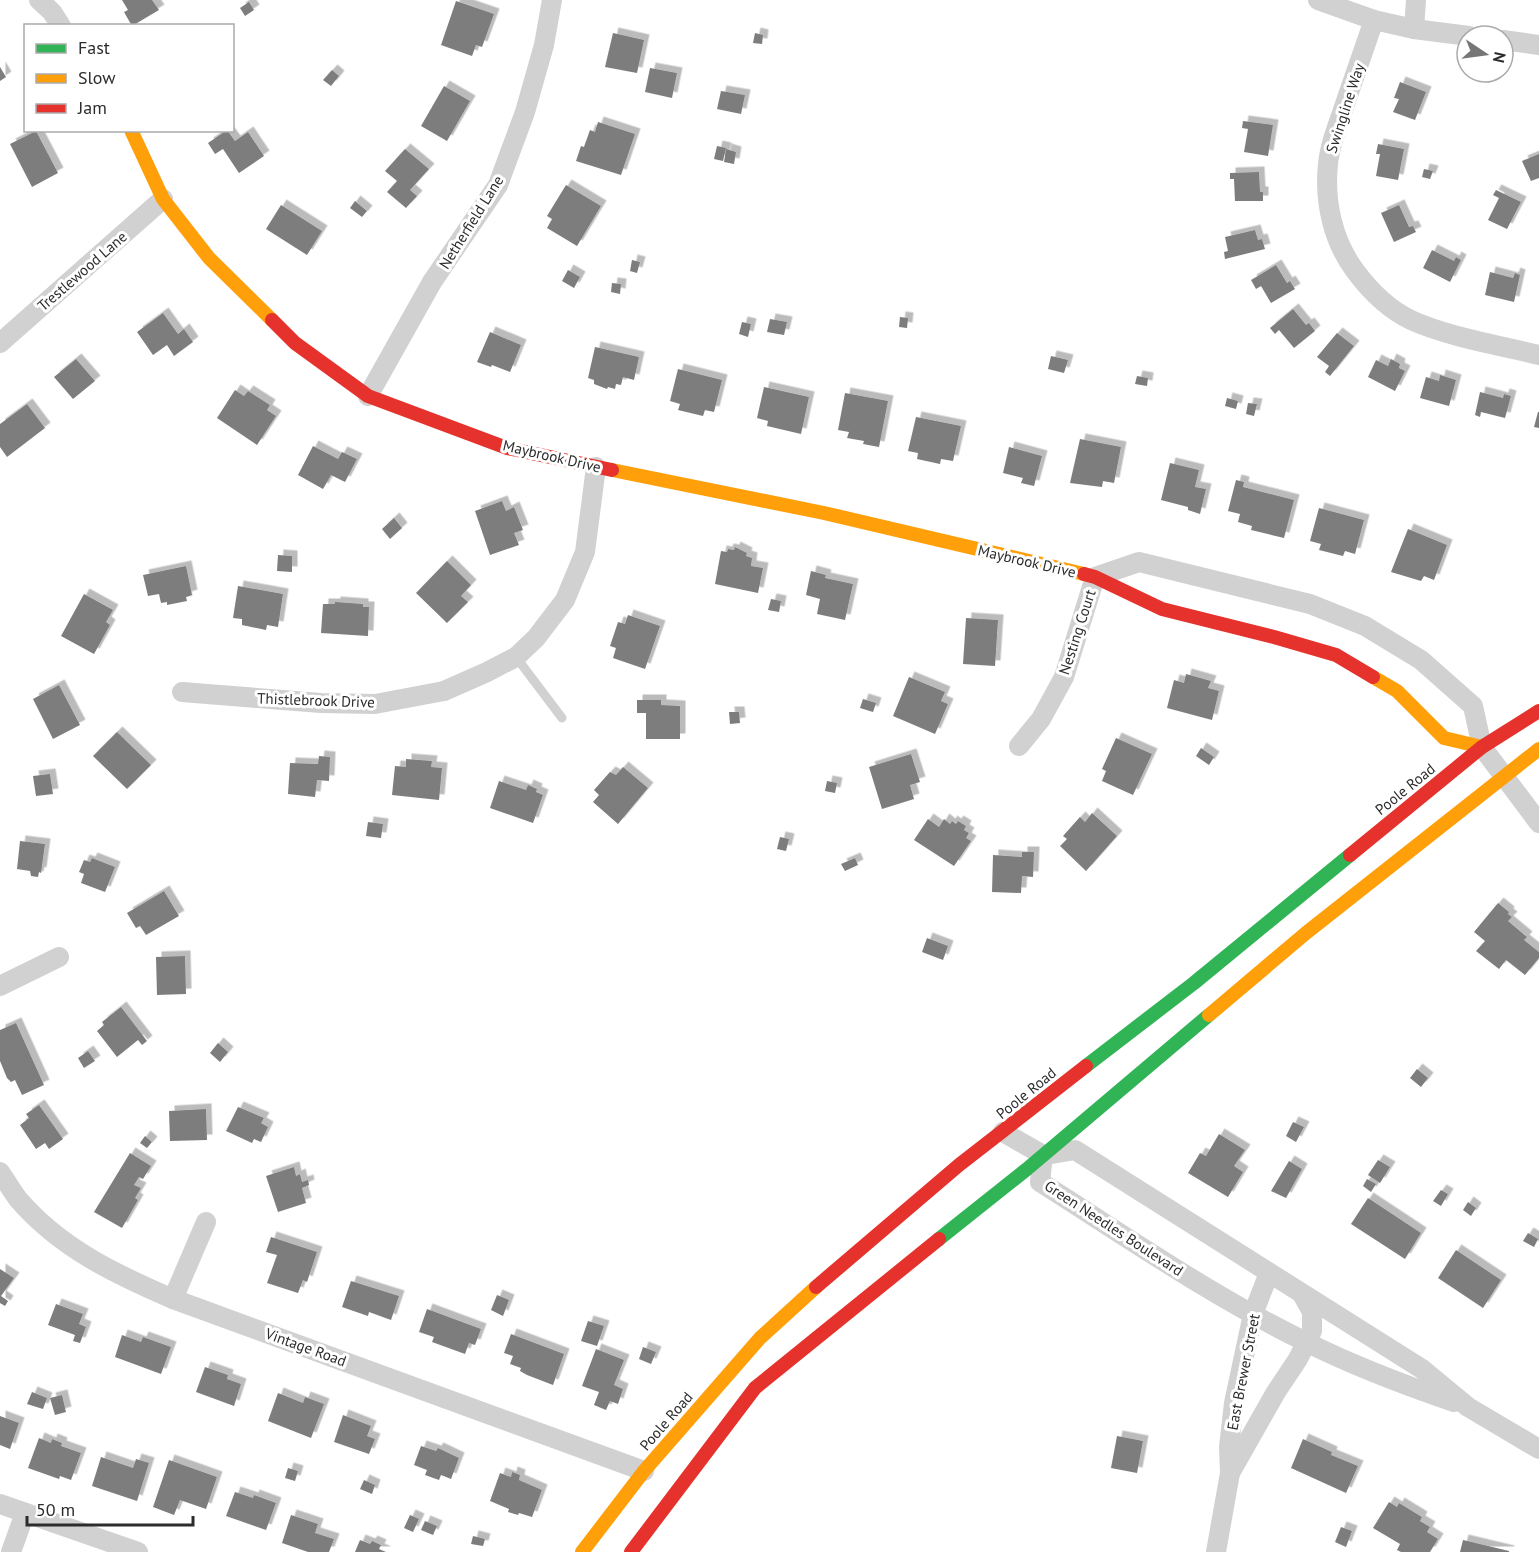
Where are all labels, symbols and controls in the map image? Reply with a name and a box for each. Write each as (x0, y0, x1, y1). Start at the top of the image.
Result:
legend (24, 24, 234, 132)
north arrow (1455, 24, 1515, 84)
text: Fast (78, 36, 110, 59)
text: N (1489, 50, 1511, 65)
street label: Swingline Way (1322, 61, 1368, 155)
text: Slow (78, 66, 116, 89)
text: Jam (77, 96, 107, 119)
street label: Netherfield Lane (435, 172, 507, 272)
street label: Trestlewood Lane (33, 227, 131, 315)
street label: Maybrook Drive (501, 436, 603, 476)
street label: Maybrook Drive (976, 541, 1078, 581)
street label: Nesting Court (1054, 587, 1100, 677)
street label: Thistlebrook Drive (257, 688, 375, 712)
street label: Poole Road (1371, 759, 1439, 819)
street label: Poole Road (992, 1063, 1060, 1123)
street label: Green Needles Boulevard (1041, 1176, 1187, 1280)
street label: East Brewer Street (1222, 1312, 1264, 1432)
street label: Vintage Road (262, 1323, 349, 1370)
street label: Poole Road (635, 1388, 697, 1454)
scale bar (27, 1489, 194, 1527)
text: 50 m (36, 1498, 75, 1521)

